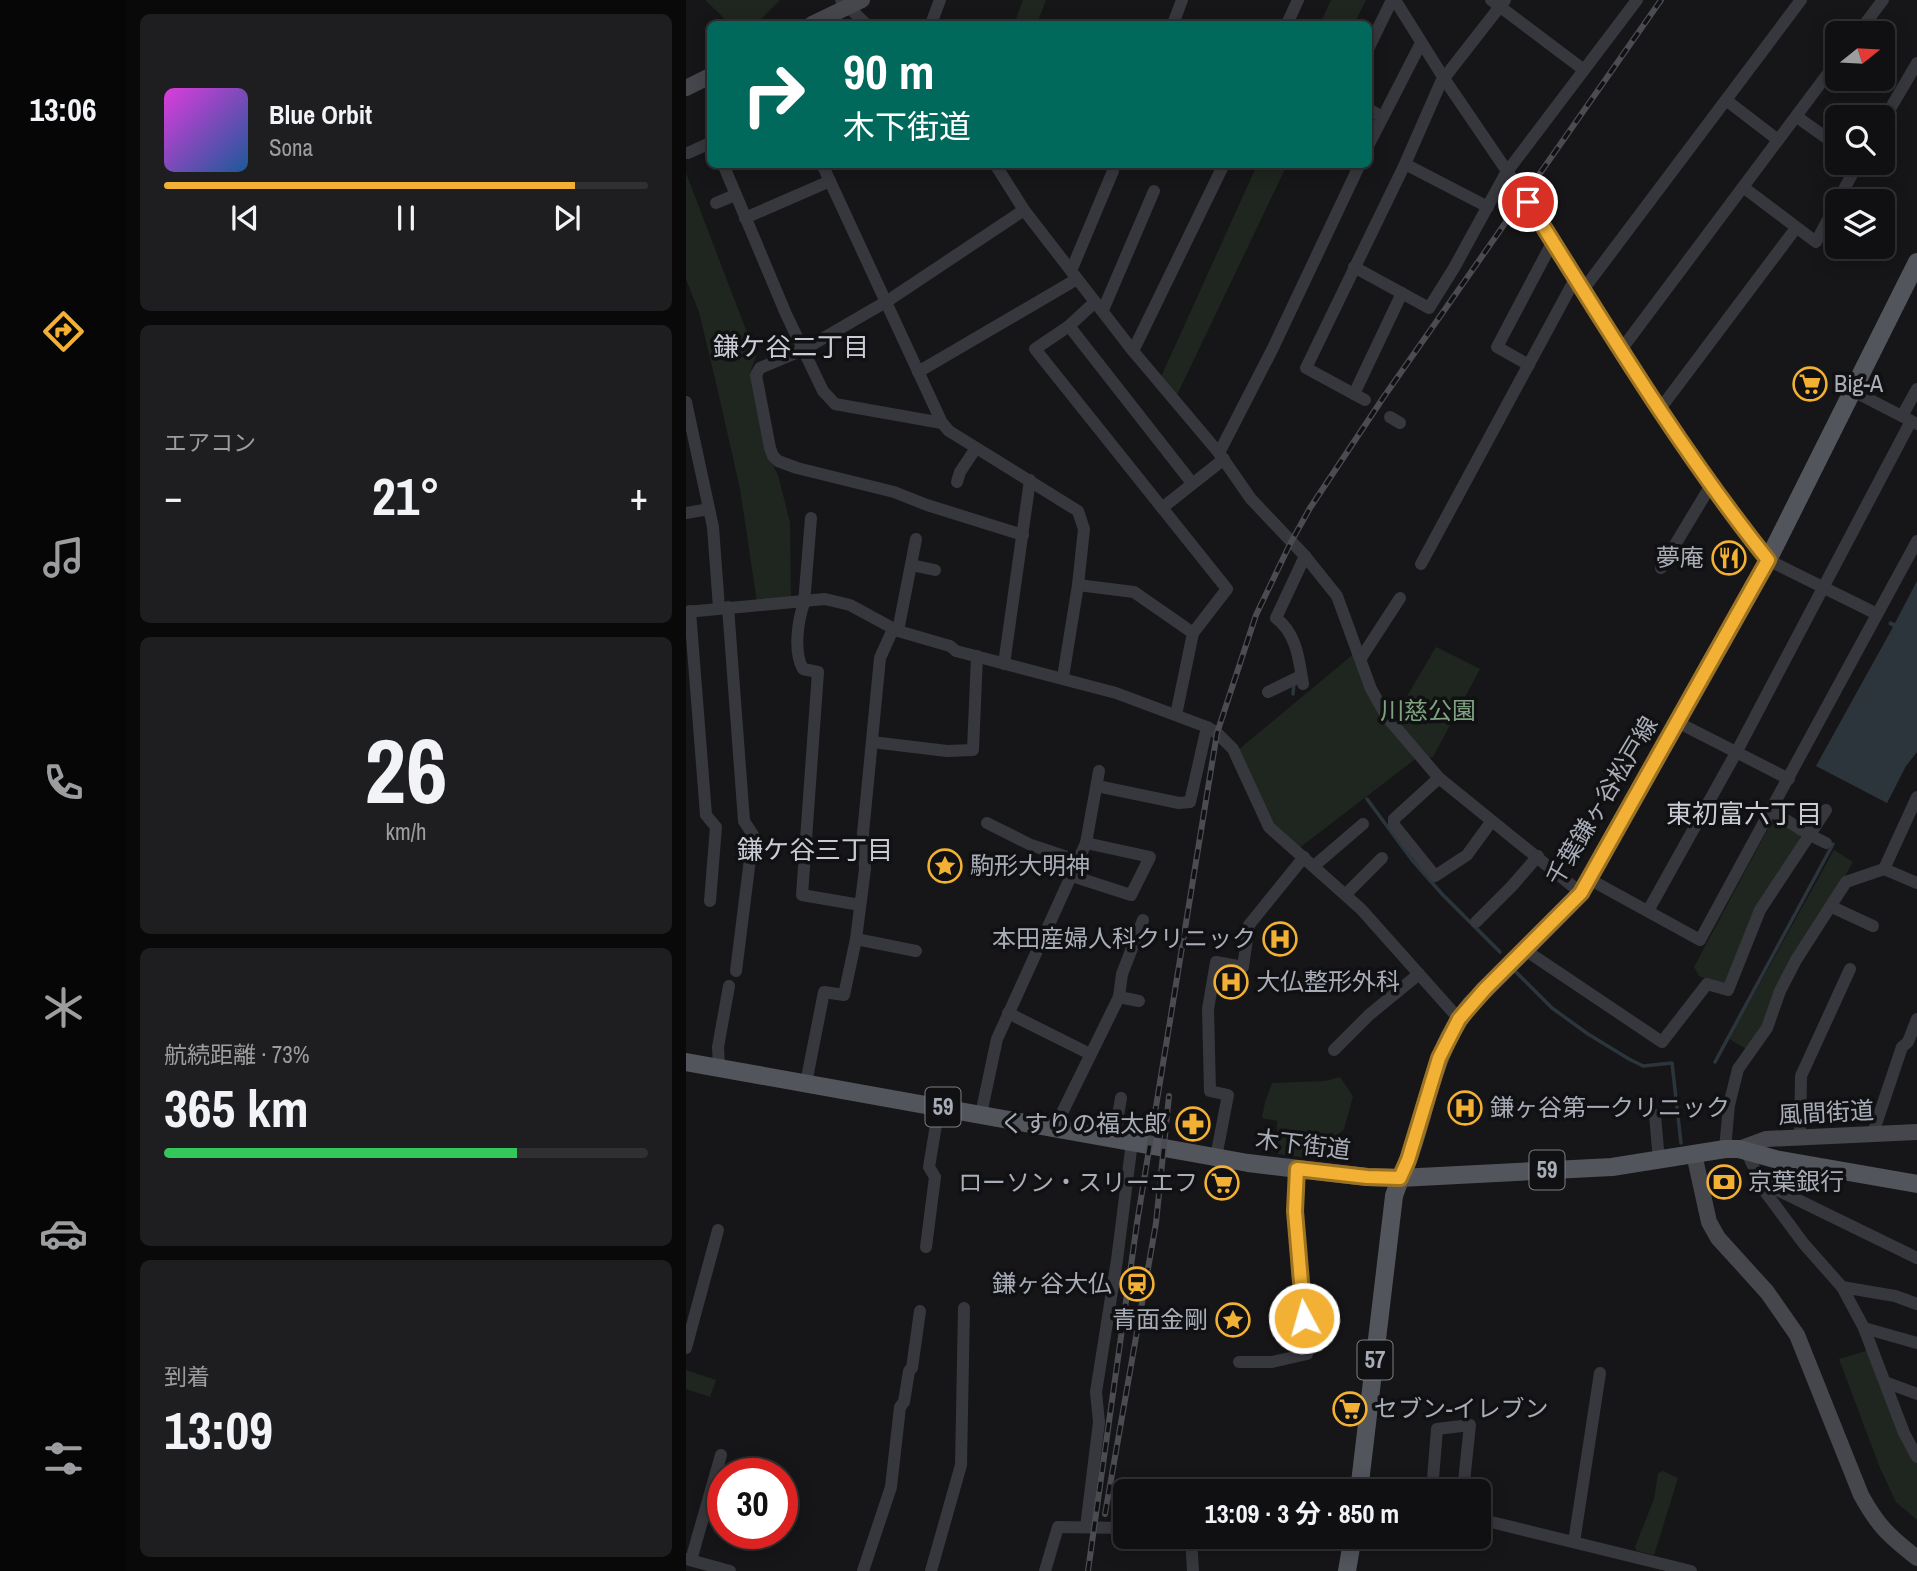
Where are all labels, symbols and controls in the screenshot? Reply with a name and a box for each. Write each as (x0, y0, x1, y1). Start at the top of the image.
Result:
north arrow (1825, 21, 1895, 91)
map controls (1825, 21, 1895, 259)
text: 90 m (843, 38, 935, 104)
icon: right (728, 49, 819, 140)
text: 13:06 (29, 88, 97, 131)
text: Blue Orbit (269, 97, 372, 132)
text: 木下街道 (843, 105, 971, 148)
button: search (1825, 105, 1895, 175)
text: Sona (269, 132, 313, 163)
pin (1498, 172, 1558, 232)
icon: arrive (1509, 183, 1547, 221)
button: layers (1825, 189, 1895, 259)
icon: previous (226, 199, 264, 237)
icon: pause (387, 199, 425, 237)
icon: next (548, 199, 586, 237)
icon: directions (39, 307, 88, 356)
district label: 鎌ケ谷二丁目 (713, 329, 869, 364)
supermarket icon: Big-A (1791, 365, 1829, 403)
place label: Big-A (1834, 367, 1884, 399)
text: エアコン (164, 427, 256, 458)
text: 21° (372, 461, 440, 531)
text: − (164, 471, 182, 522)
text: + (630, 471, 648, 522)
icon: music (39, 533, 88, 582)
restaurant icon: 夢庵 (1710, 539, 1748, 577)
place label: 夢庵 (1656, 541, 1704, 573)
park label: 川慈公園 (1380, 694, 1476, 726)
text: 26 (365, 709, 448, 831)
street label: 千葉鎌ヶ谷松戸線 (1538, 710, 1664, 891)
icon: phone (39, 758, 88, 807)
district label: 東初富六丁目 (1666, 796, 1822, 831)
text: km/h (386, 816, 426, 847)
district label: 鎌ケ谷三丁目 (737, 832, 893, 867)
place icon: 駒形大明神 (926, 847, 964, 885)
place label: 駒形大明神 (970, 849, 1090, 881)
hospital icon: 本田産婦人科クリニック (1261, 920, 1299, 958)
place label: 本田産婦人科クリニック (992, 922, 1256, 954)
hospital icon: 大仏整形外科 (1212, 963, 1250, 1001)
place label: 大仏整形外科 (1256, 965, 1400, 997)
icon: climate (39, 983, 88, 1032)
text: 航続距離 · 73% (164, 1039, 309, 1070)
text: 365 km (164, 1073, 309, 1143)
road number: 59 (926, 1088, 960, 1126)
hospital icon: 鎌ヶ谷第一クリニック (1446, 1089, 1484, 1127)
place label: 鎌ヶ谷第一クリニック (1490, 1091, 1730, 1123)
street label: 風間街道 (1777, 1094, 1875, 1130)
pharmacy icon: くすりの福太郎 (1174, 1105, 1212, 1143)
place label: くすりの福太郎 (1000, 1107, 1168, 1139)
street label: 木下街道 (1254, 1122, 1353, 1166)
road number: 59 (1530, 1150, 1564, 1190)
bank icon: 京葉銀行 (1705, 1163, 1743, 1201)
supermarket icon: ローソン・スリーエフ (1203, 1164, 1241, 1202)
place label: 京葉銀行 (1748, 1165, 1844, 1197)
place label: ローソン・スリーエフ (958, 1166, 1198, 1198)
icon: car (39, 1209, 88, 1258)
station icon: 鎌ヶ谷大仏 (1118, 1265, 1156, 1303)
place label: 鎌ヶ谷大仏 (992, 1267, 1112, 1299)
position arrow (1267, 1281, 1341, 1355)
place icon: 青面金剛 (1214, 1301, 1252, 1339)
place label: 青面金剛 (1112, 1303, 1208, 1335)
road number: 57 (1358, 1340, 1392, 1380)
text: 到着 (164, 1361, 210, 1392)
supermarket icon: セブン-イレブン (1331, 1390, 1369, 1428)
place label: セブン-イレブン (1374, 1392, 1549, 1424)
text: 13:09 (164, 1395, 273, 1465)
icon: filters (39, 1434, 88, 1483)
speed limit sign: 30 (707, 1458, 798, 1549)
text: 13:09 · 3 分 · 850 m (1205, 1496, 1399, 1531)

